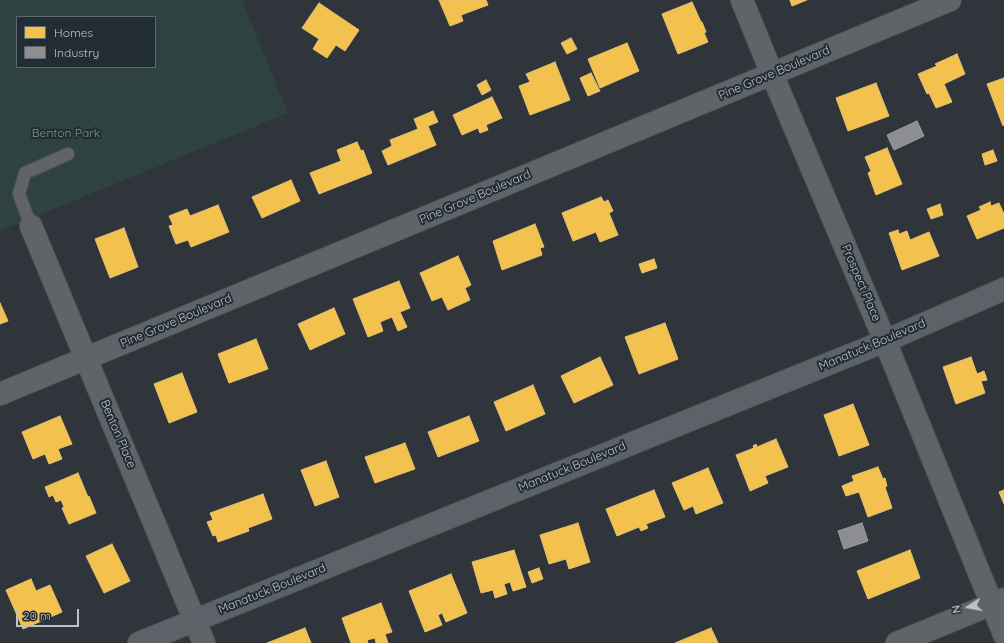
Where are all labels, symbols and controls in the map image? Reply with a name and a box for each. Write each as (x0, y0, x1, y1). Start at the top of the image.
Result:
legend (16, 16, 156, 68)
text: Homes (54, 25, 93, 40)
street label: Pine Grove Boulevard (716, 43, 832, 103)
text: Industry (54, 45, 99, 60)
park label: Benton Park (32, 126, 100, 140)
street label: Pine Grove Boulevard (417, 167, 533, 227)
street label: Prospect Place (838, 242, 884, 324)
street label: Pine Grove Boulevard (118, 291, 234, 351)
street label: Manatuck Boulevard (816, 316, 928, 374)
street label: Benton Place (97, 398, 139, 470)
street label: Manatuck Boulevard (516, 439, 628, 495)
street label: Manatuck Boulevard (216, 561, 328, 617)
north arrow (948, 587, 988, 627)
scale bar (18, 601, 81, 627)
text: N (949, 604, 964, 615)
text: 20 m (23, 608, 51, 623)

